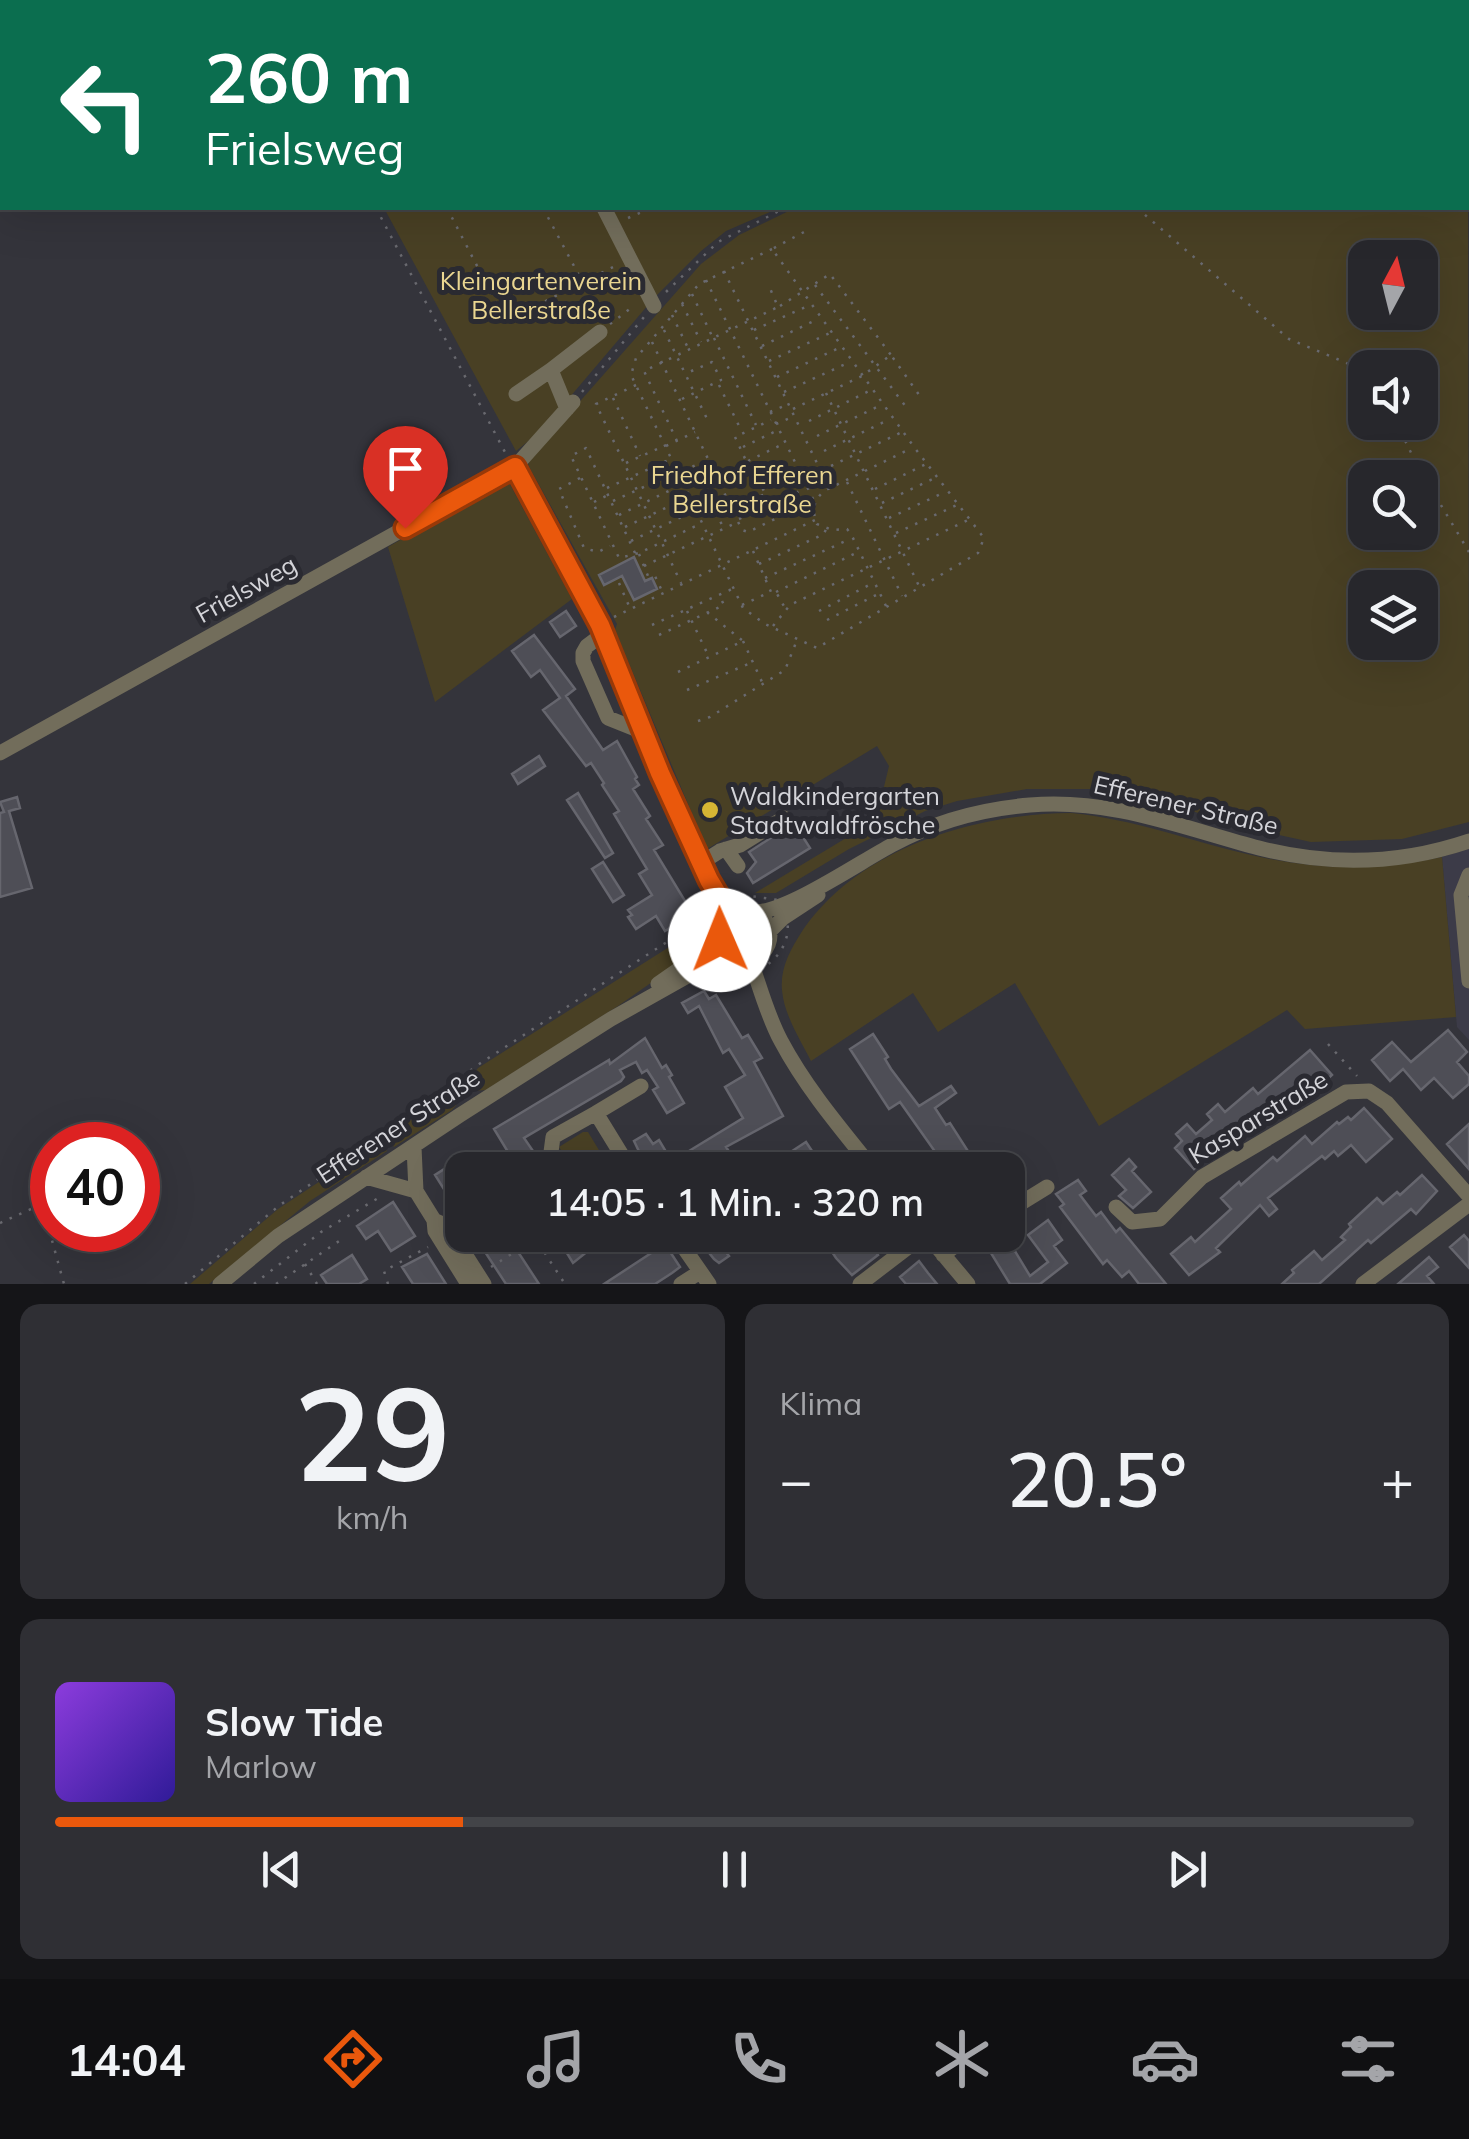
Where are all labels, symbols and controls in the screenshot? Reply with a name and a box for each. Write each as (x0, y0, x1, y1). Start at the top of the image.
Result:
text: 260 m (205, 33, 413, 121)
icon: left (40, 40, 170, 170)
text: Frielsweg (205, 120, 404, 176)
north arrow (1348, 240, 1438, 330)
map controls (1348, 240, 1438, 660)
park label: Kleingartenverein Bellerstraße (440, 265, 642, 325)
button: sound (1348, 350, 1438, 440)
pin (363, 426, 448, 529)
icon: arrive (378, 441, 433, 496)
park label: Friedhof Efferen Bellerstraße (651, 459, 833, 519)
button: search (1348, 460, 1438, 550)
street label: Frielsweg (190, 548, 302, 629)
button: layers (1348, 570, 1438, 660)
street label: Efferener Straße (1091, 768, 1281, 841)
place label: Waldkindergarten Stadtwaldfrösche (730, 780, 940, 840)
marker: Waldkindergarten Stadtwaldfrösche (699, 799, 721, 821)
position arrow (668, 888, 772, 992)
street label: Efferener Straße (310, 1061, 485, 1190)
street label: Kasparstraße (1183, 1063, 1333, 1170)
speed limit sign: 40 (30, 1122, 160, 1252)
text: 14:05 · 1 Min. · 320 m (546, 1178, 924, 1226)
text: 29 (294, 1350, 450, 1514)
text: Klima (780, 1383, 862, 1423)
text: 20.5° (1006, 1432, 1187, 1526)
text: − (780, 1445, 813, 1514)
text: + (1381, 1445, 1414, 1514)
text: km/h (336, 1497, 408, 1537)
text: Slow Tide (205, 1698, 383, 1746)
text: Marlow (205, 1746, 317, 1786)
icon: previous (254, 1842, 309, 1897)
icon: pause (707, 1842, 762, 1897)
icon: next (1160, 1842, 1215, 1897)
icon: directions (318, 2024, 388, 2094)
icon: music (521, 2024, 591, 2094)
icon: phone (724, 2024, 794, 2094)
icon: climate (927, 2024, 997, 2094)
icon: car (1130, 2024, 1200, 2094)
icon: filters (1333, 2024, 1403, 2094)
text: 14:04 (66, 2031, 186, 2087)

